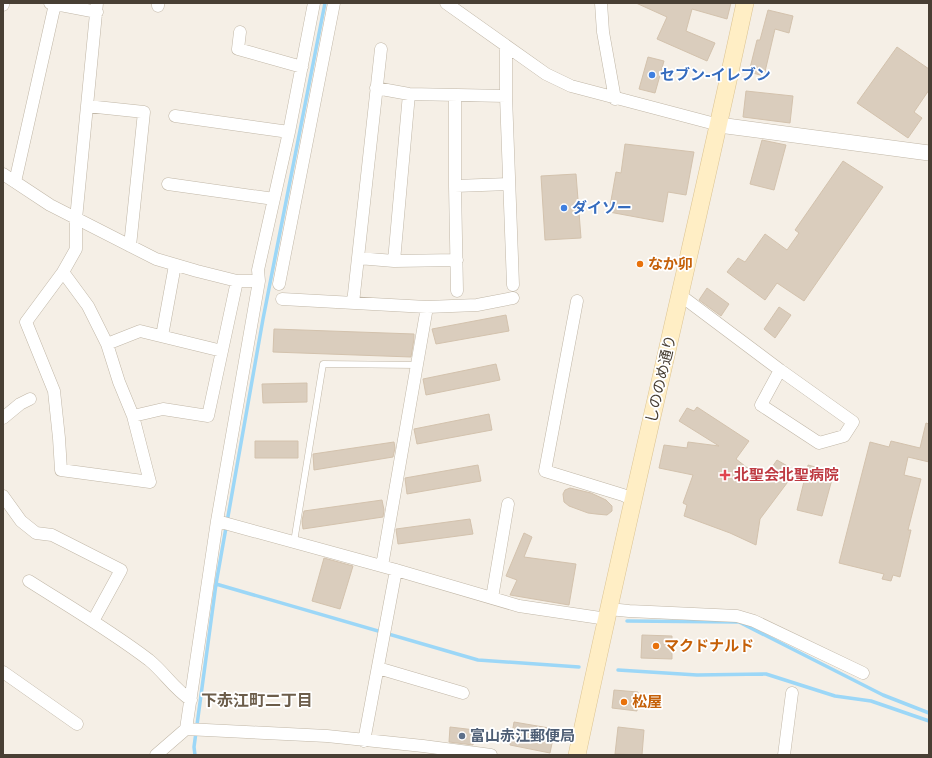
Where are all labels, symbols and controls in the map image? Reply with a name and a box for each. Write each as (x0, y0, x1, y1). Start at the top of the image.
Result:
place label: セブン-イレブン (660, 66, 771, 84)
marker: セブン-イレブン (647, 70, 657, 80)
place label: ダイソー (572, 199, 632, 217)
marker: ダイソー (559, 203, 569, 213)
place label: なか卯 (648, 255, 693, 273)
marker: なか卯 (635, 259, 645, 269)
street label: しののめ通り (642, 333, 680, 425)
place label: 北聖会北聖病院 (734, 466, 839, 484)
marker: 北聖会北聖病院 (719, 469, 731, 481)
place label: マクドナルド (664, 637, 754, 655)
marker: マクドナルド (651, 641, 661, 651)
district label: 下赤江町二丁目 (201, 691, 313, 711)
place label: 松屋 (632, 693, 662, 711)
marker: 松屋 (619, 697, 629, 707)
place label: 富山赤江郵便局 (470, 727, 575, 745)
marker: 富山赤江郵便局 (457, 731, 467, 741)

